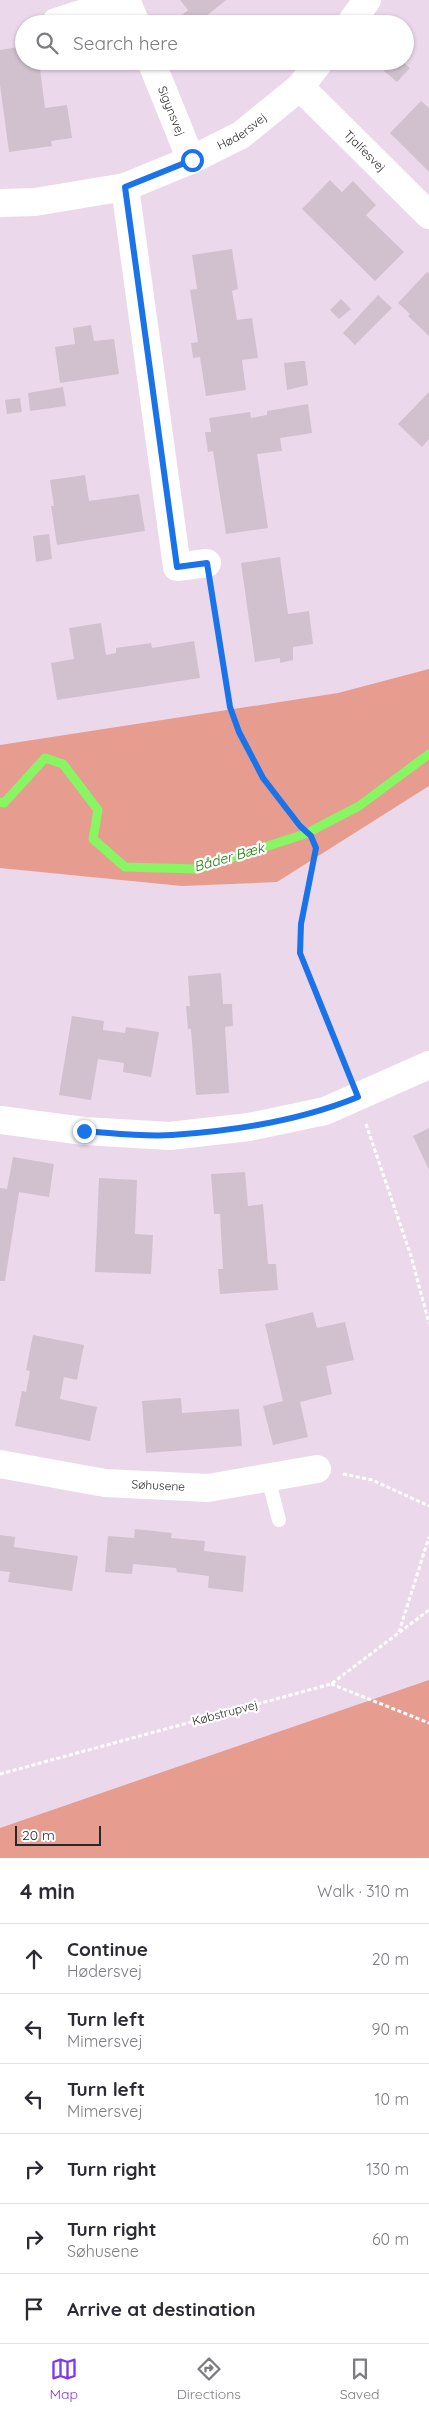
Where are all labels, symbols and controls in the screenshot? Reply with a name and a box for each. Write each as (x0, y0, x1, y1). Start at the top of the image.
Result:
search box (15, 15, 414, 70)
icon: search (33, 29, 61, 57)
text: Search here (73, 31, 178, 55)
street label: Sigynsvej (155, 84, 188, 138)
street label: Hødersvej (214, 109, 269, 153)
street label: Tjalfesvej (341, 127, 389, 175)
route start (181, 149, 204, 172)
water label: Båder Bæk (192, 838, 268, 876)
route end (73, 1120, 96, 1143)
street label: Søhusene (131, 1476, 186, 1494)
street label: Købstrupvej (190, 1697, 259, 1728)
scale bar (15, 1823, 101, 1846)
text: 20 m (22, 1826, 55, 1844)
text: 4 min (20, 1878, 75, 1904)
text: Walk · 310 m (317, 1881, 409, 1901)
text: Continue (67, 1937, 148, 1961)
icon: ahead (20, 1945, 48, 1973)
text: 20 m (372, 1949, 409, 1969)
text: Hødersvej (67, 1961, 142, 1981)
text: Turn left (67, 2007, 145, 2031)
icon: left (20, 2015, 48, 2043)
text: 90 m (372, 2019, 409, 2039)
text: Mimersvej (67, 2031, 143, 2051)
text: Turn left (67, 2077, 145, 2101)
icon: left (20, 2085, 48, 2113)
text: 10 m (375, 2089, 409, 2109)
text: Mimersvej (67, 2101, 143, 2121)
icon: right (20, 2155, 48, 2183)
text: Turn right (67, 2157, 156, 2181)
text: 130 m (366, 2159, 409, 2179)
text: Turn right (67, 2217, 156, 2241)
icon: right (20, 2225, 48, 2253)
text: 60 m (372, 2229, 409, 2249)
text: Søhusene (67, 2241, 139, 2261)
icon: arrive (20, 2295, 48, 2323)
text: Arrive at destination (67, 2297, 256, 2321)
tab: Map (49, 2355, 78, 2403)
tab: Directions (177, 2355, 241, 2403)
tab: Saved (340, 2355, 380, 2403)

